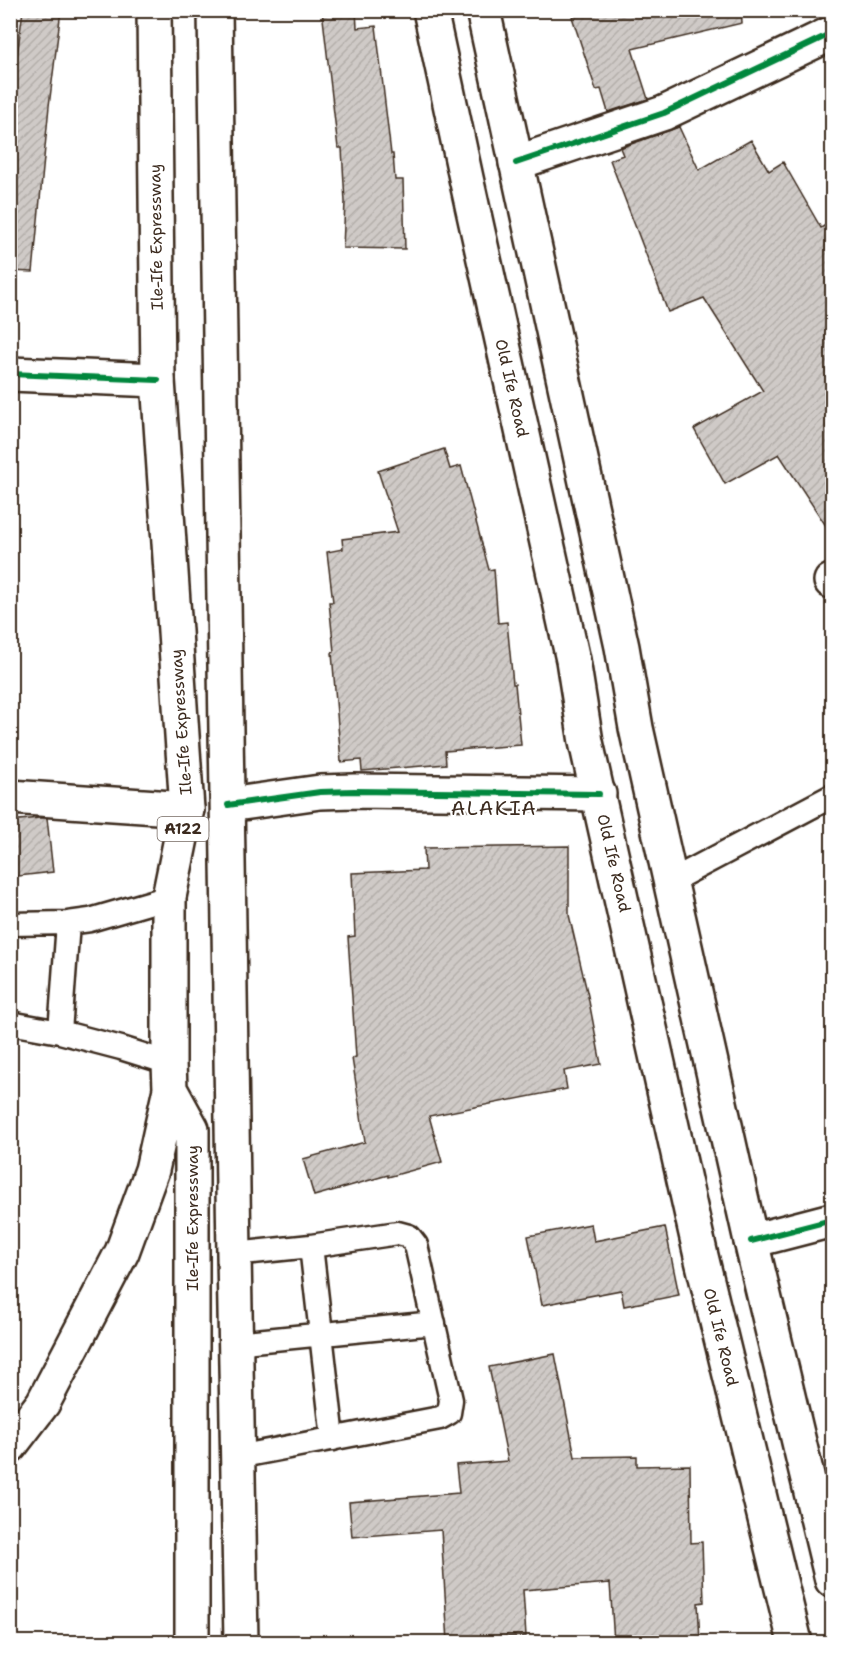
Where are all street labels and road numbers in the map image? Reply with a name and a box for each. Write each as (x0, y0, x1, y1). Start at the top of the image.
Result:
street label: Ile-Ife Expressway (144, 164, 168, 310)
street label: Old Ife Road (490, 337, 534, 439)
street label: Ile-Ife Expressway (165, 648, 197, 796)
street label: Old Ife Road (592, 812, 636, 914)
road number: A122 (158, 817, 208, 841)
street label: Ile-Ife Expressway (182, 1145, 203, 1291)
street label: Old Ife Road (699, 1286, 743, 1388)

